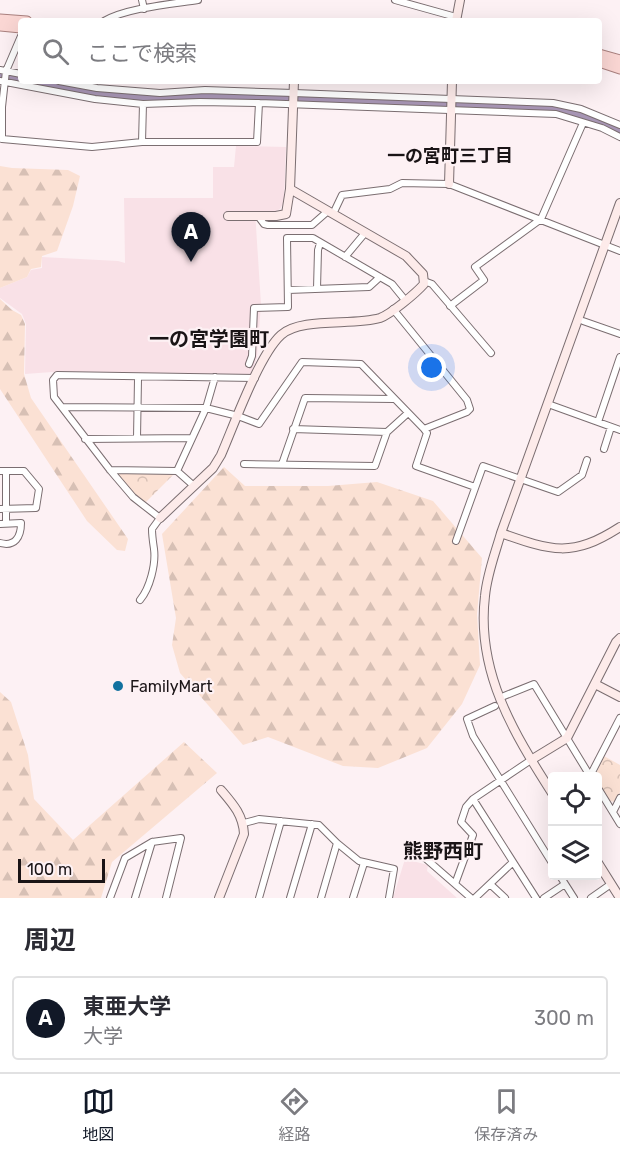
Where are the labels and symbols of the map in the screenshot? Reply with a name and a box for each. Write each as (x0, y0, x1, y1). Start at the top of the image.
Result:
district label: 一の宮町三丁目 (387, 145, 513, 167)
pin: A (172, 212, 210, 262)
district label: 一の宮学園町 (149, 327, 269, 351)
your location (417, 353, 446, 382)
place label: FamilyMart (130, 677, 212, 696)
marker: FamilyMart (111, 679, 125, 693)
district label: 熊野西町 (403, 839, 483, 863)
scale bar (18, 856, 105, 884)

